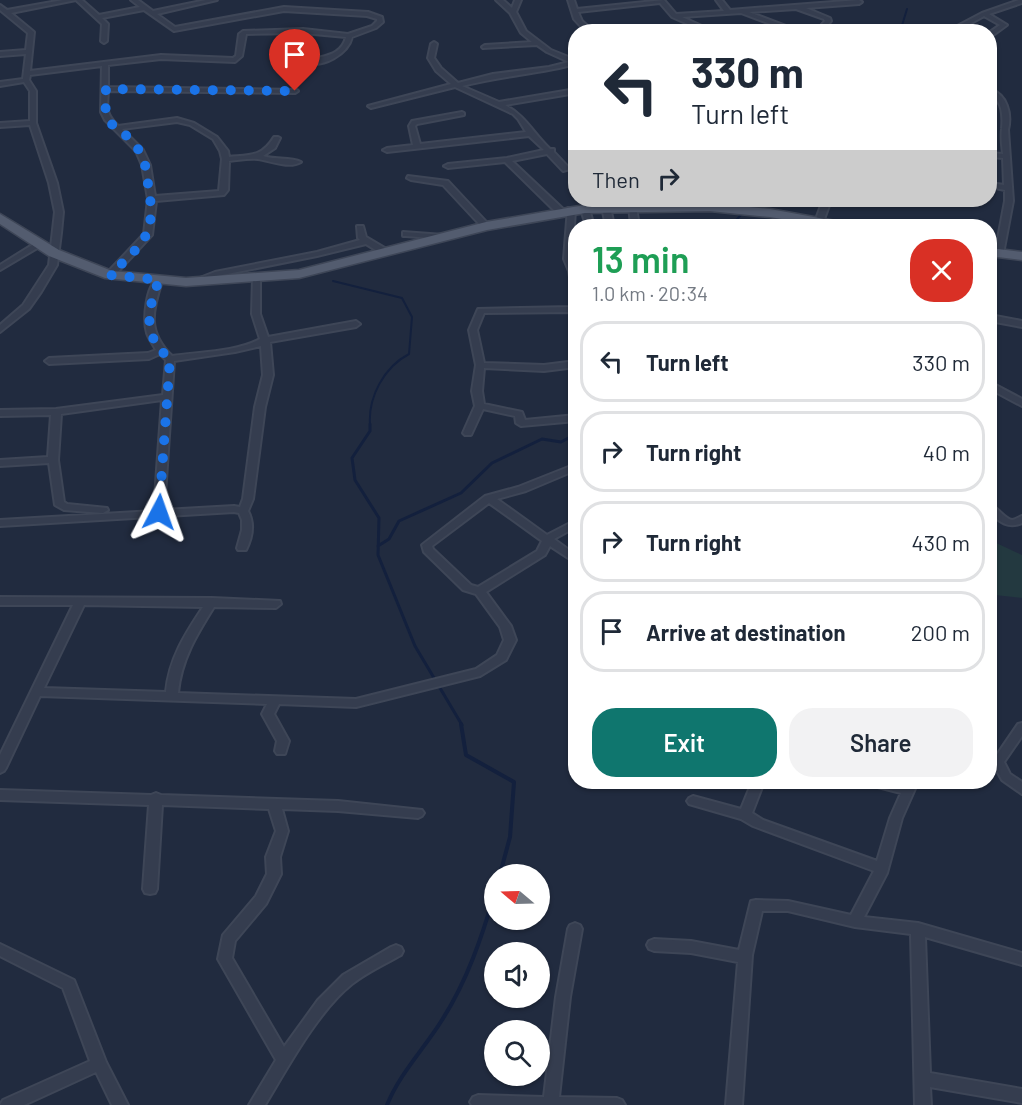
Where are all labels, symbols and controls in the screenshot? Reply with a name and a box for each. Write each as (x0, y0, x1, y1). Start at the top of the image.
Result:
pin (269, 29, 320, 91)
icon: arrive (278, 38, 311, 71)
text: 330 m (691, 46, 804, 96)
icon: left (592, 48, 670, 126)
text: Turn left (691, 97, 789, 129)
icon: right (652, 162, 685, 195)
text: Then (592, 166, 640, 192)
text: 13 min (592, 237, 690, 280)
button: close (910, 239, 973, 302)
text: 1.0 km · 20:34 (592, 281, 708, 305)
icon: left (595, 345, 628, 378)
text: Turn left (646, 349, 729, 375)
text: 330 m (912, 349, 970, 375)
icon: right (595, 435, 628, 468)
text: Turn right (646, 439, 741, 465)
text: 40 m (923, 439, 970, 465)
position arrow (127, 480, 191, 544)
icon: right (595, 525, 628, 558)
text: Turn right (646, 529, 741, 555)
text: 430 m (912, 529, 970, 555)
icon: arrive (595, 615, 628, 648)
text: Arrive at destination (646, 619, 845, 645)
text: 200 m (911, 619, 970, 645)
button: Exit (592, 708, 777, 777)
button: Share (789, 708, 973, 777)
north arrow (484, 864, 550, 930)
map controls (484, 864, 550, 1086)
button: sound (484, 942, 550, 1008)
button: search (484, 1020, 550, 1086)

